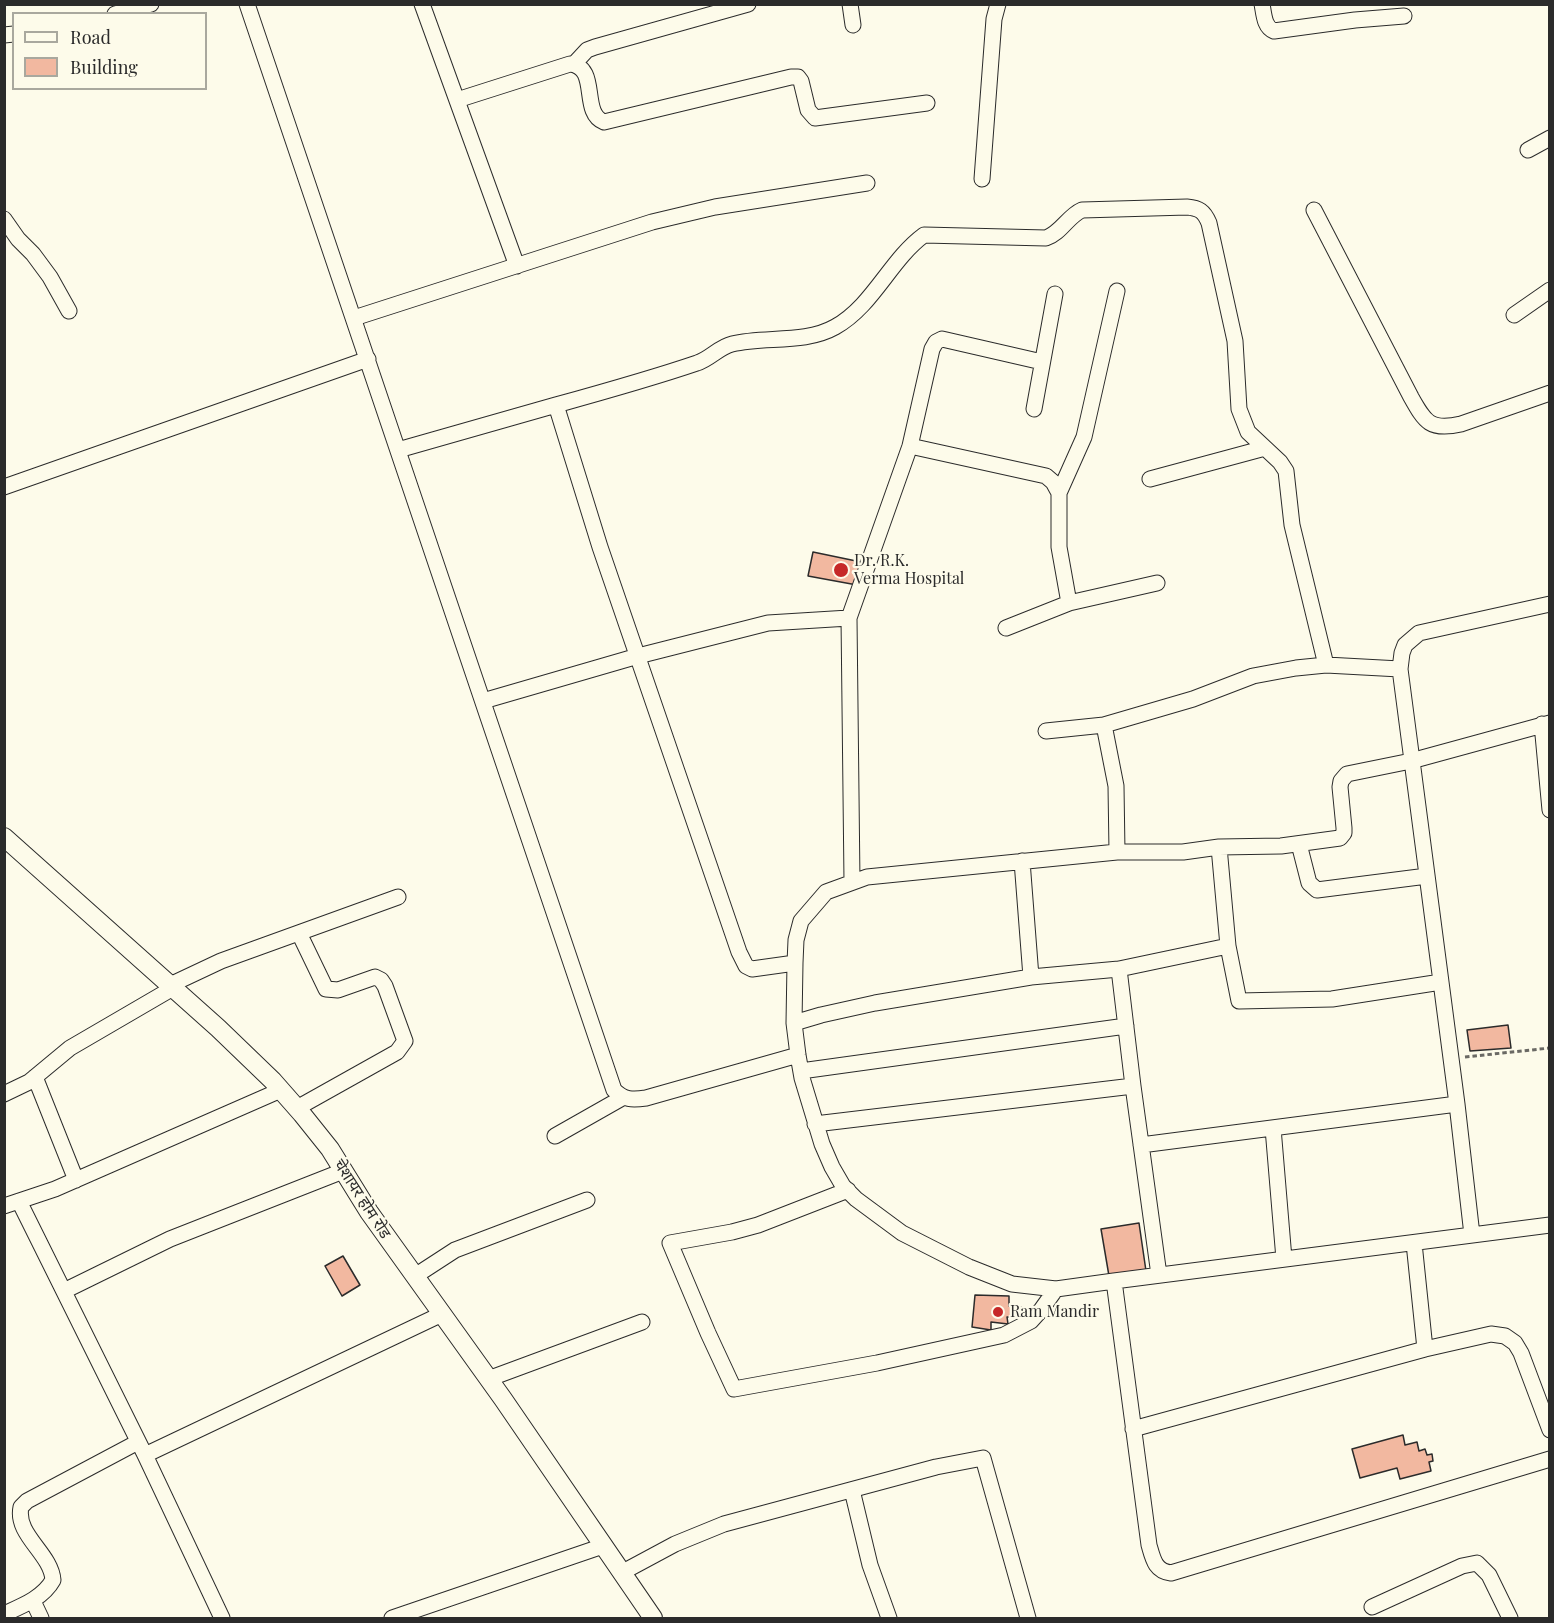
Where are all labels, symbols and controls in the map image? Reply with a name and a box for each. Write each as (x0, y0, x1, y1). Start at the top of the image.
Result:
legend (12, 12, 207, 90)
text: Road (70, 25, 111, 49)
text: Building (70, 55, 138, 79)
place label: Dr. R.K. Verma Hospital (854, 551, 964, 589)
marker: Dr. R.K. Verma Hospital (832, 561, 850, 579)
street label: चेशायर होम रोड (329, 1156, 395, 1242)
place label: Ram Mandir (1010, 1302, 1099, 1322)
marker: Ram Mandir (991, 1305, 1005, 1319)

